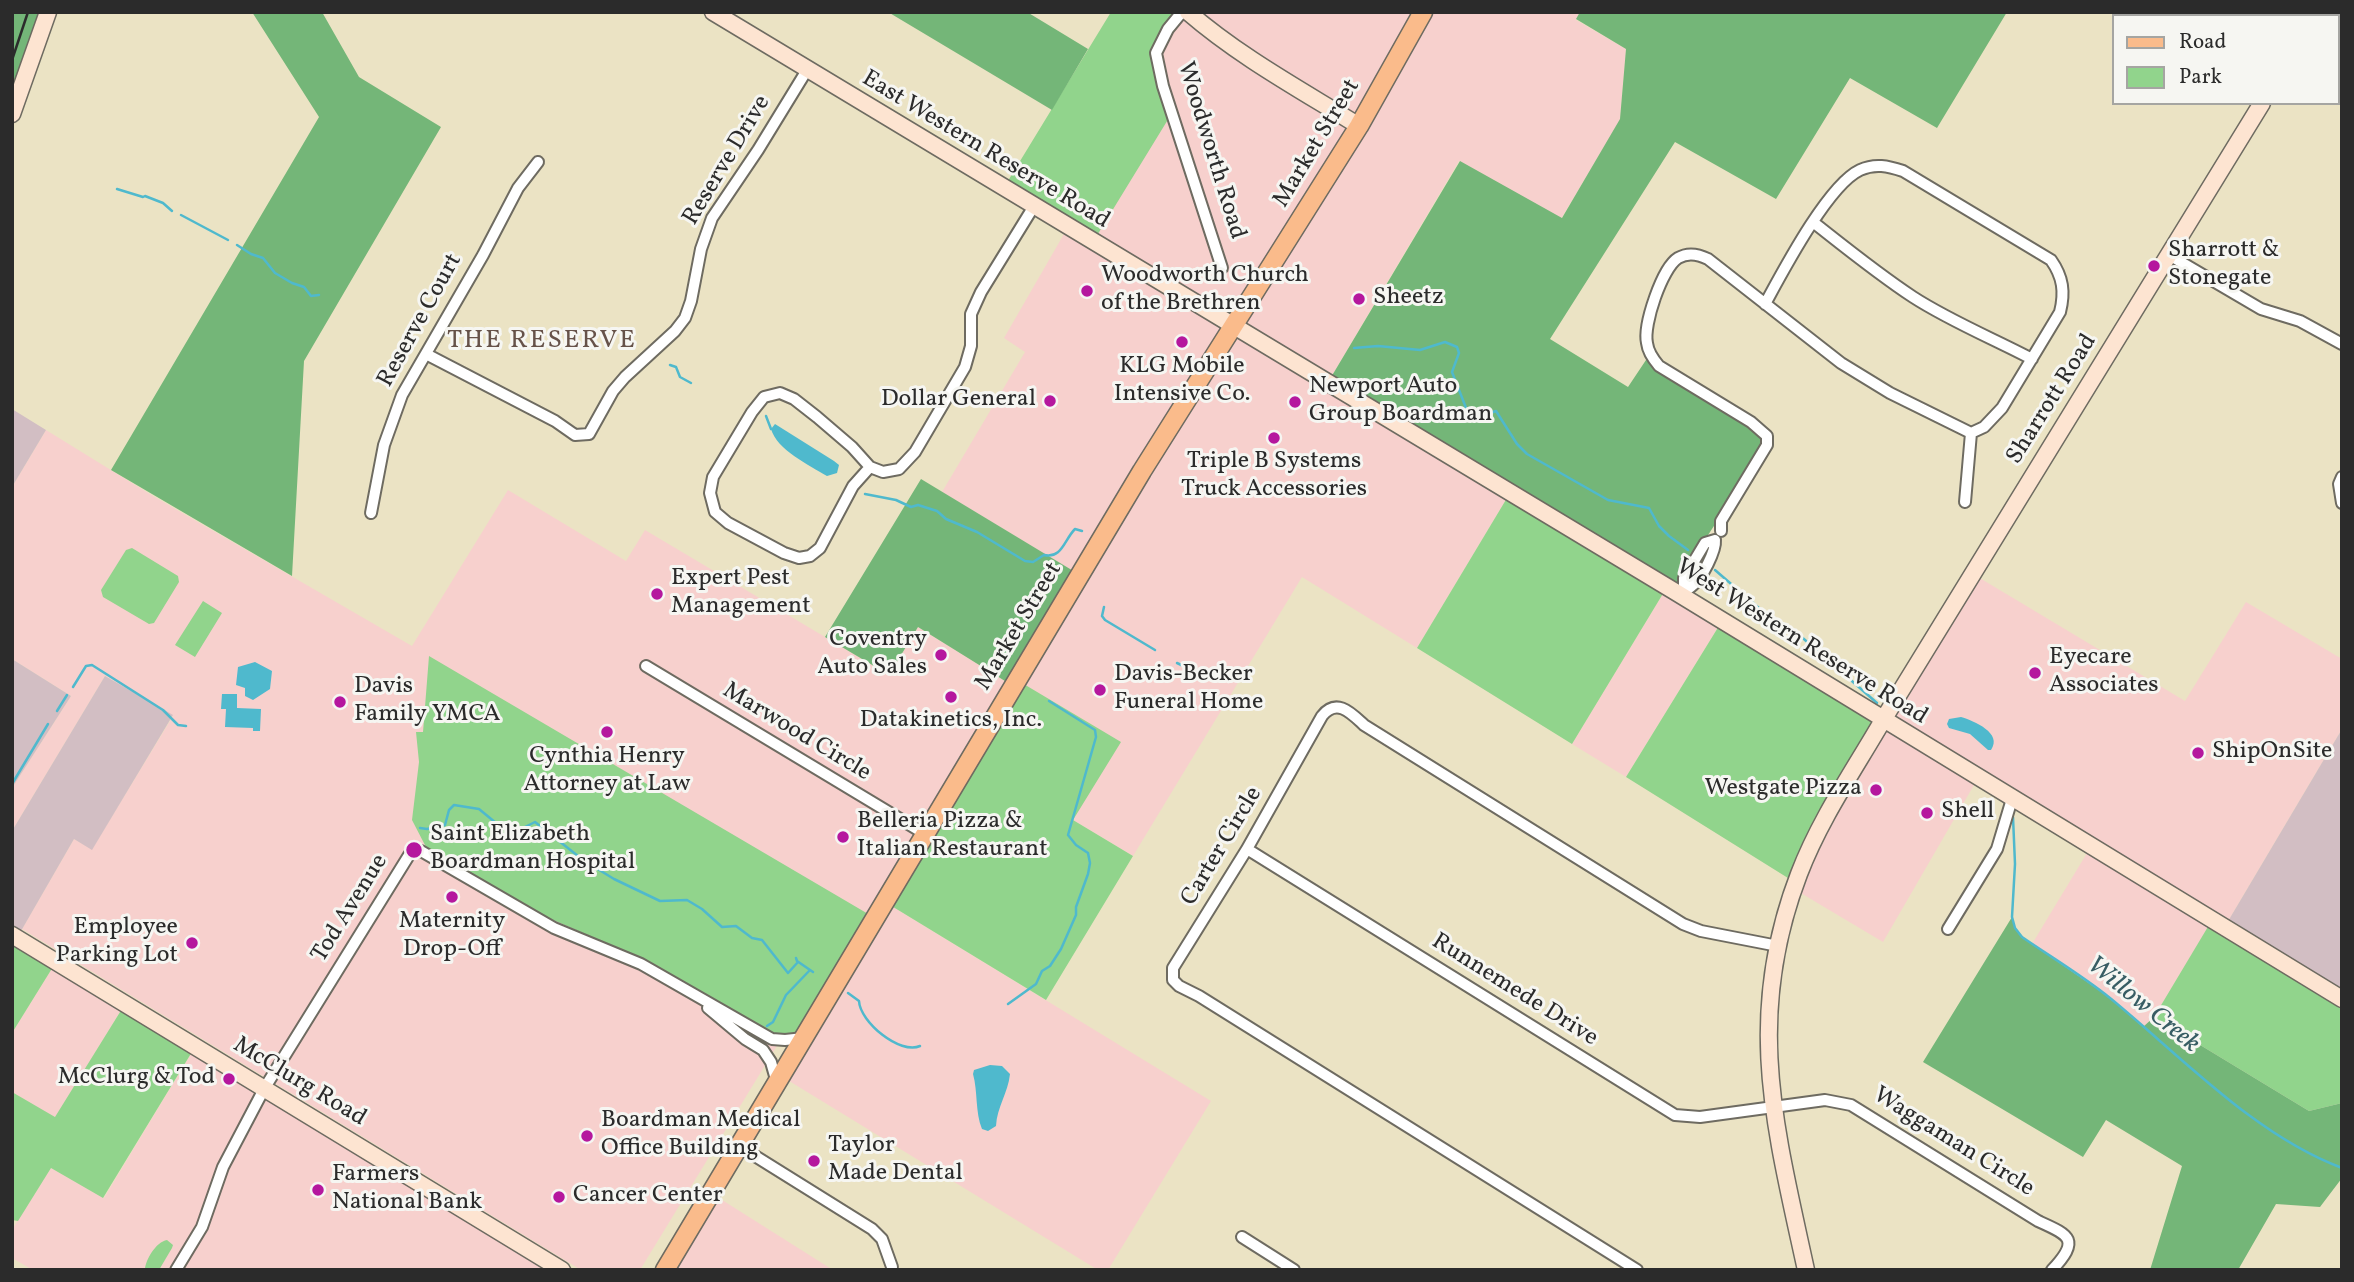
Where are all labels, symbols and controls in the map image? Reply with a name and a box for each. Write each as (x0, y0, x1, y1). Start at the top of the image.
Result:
legend (2112, 14, 2340, 105)
text: Road (2179, 28, 2226, 57)
street label: Woodworth Road (1169, 59, 1251, 243)
text: Park (2179, 63, 2222, 92)
street label: East Western Reserve Road (856, 65, 1114, 237)
street label: Market Street (1268, 75, 1368, 213)
street label: Reserve Drive (678, 91, 778, 231)
place label: Sharrott & Stonegate (2168, 238, 2280, 294)
street label: Reserve Court (373, 249, 469, 393)
marker: Sharrott & Stonegate (2146, 258, 2162, 274)
place label: Woodworth Church of the Brethren (1101, 263, 1309, 319)
marker: Woodworth Church of the Brethren (1079, 283, 1095, 299)
place label: Sheetz (1373, 285, 1444, 313)
marker: Sheetz (1351, 291, 1367, 307)
district label: THE RESERVE (448, 326, 636, 358)
street label: Sharrott Road (2002, 330, 2104, 470)
marker: KLG Mobile Intensive Co. (1174, 334, 1190, 350)
place label: KLG Mobile Intensive Co. (1114, 354, 1250, 410)
place label: Newport Auto Group Boardman (1309, 374, 1492, 430)
place label: Dollar General (881, 387, 1036, 415)
marker: Dollar General (1042, 393, 1058, 409)
marker: Newport Auto Group Boardman (1287, 394, 1303, 410)
marker: Triple B Systems Truck Accessories (1266, 430, 1282, 446)
place label: Triple B Systems Truck Accessories (1181, 449, 1367, 505)
street label: West Western Reserve Road (1670, 554, 1932, 732)
street label: Market Street (970, 558, 1070, 696)
place label: Expert Pest Management (671, 566, 811, 622)
marker: Expert Pest Management (649, 586, 665, 602)
place label: Coventry Auto Sales (817, 627, 927, 683)
place label: Eyecare Associates (2049, 645, 2159, 701)
marker: Coventry Auto Sales (933, 647, 949, 663)
place label: Davis-Becker Funeral Home (1114, 662, 1263, 718)
marker: Eyecare Associates (2027, 665, 2043, 681)
place label: Davis Family YMCA (354, 674, 500, 730)
street label: Marwood Circle (716, 677, 876, 789)
marker: Davis-Becker Funeral Home (1092, 682, 1108, 698)
marker: Datakinetics, Inc. (943, 689, 959, 705)
marker: Davis Family YMCA (332, 694, 348, 710)
place label: Datakinetics, Inc. (860, 708, 1042, 736)
marker: Cynthia Henry Attorney at Law (599, 724, 615, 740)
place label: ShipOnSite (2212, 739, 2332, 767)
place label: Cynthia Henry Attorney at Law (523, 744, 691, 800)
marker: ShipOnSite (2190, 745, 2206, 761)
place label: Westgate Pizza (1704, 776, 1862, 804)
street label: Carter Circle (1176, 782, 1270, 912)
marker: Westgate Pizza (1868, 782, 1884, 798)
place label: Shell (1941, 799, 1994, 827)
marker: Shell (1919, 805, 1935, 821)
place label: Belleria Pizza & Italian Restaurant (857, 809, 1048, 865)
place label: Saint Elizabeth Boardman Hospital (430, 822, 635, 878)
marker: Belleria Pizza & Italian Restaurant (835, 829, 851, 845)
marker: Saint Elizabeth Boardman Hospital (404, 840, 424, 860)
street label: Tod Avenue (306, 850, 396, 968)
marker: Maternity Drop-Off (444, 889, 460, 905)
place label: Maternity Drop-Off (399, 909, 505, 965)
place label: Employee Parking Lot (56, 915, 178, 971)
street label: Runnemede Drive (1425, 928, 1603, 1054)
marker: Employee Parking Lot (184, 935, 200, 951)
water label: Willow Creek (2079, 951, 2205, 1061)
street label: McClurg Road (227, 1032, 371, 1134)
place label: McClurg & Tod (58, 1065, 215, 1093)
marker: McClurg & Tod (221, 1071, 237, 1087)
street label: Waggaman Circle (1867, 1082, 2039, 1204)
place label: Boardman Medical Office Building (601, 1108, 800, 1164)
marker: Boardman Medical Office Building (579, 1128, 595, 1144)
place label: Taylor Made Dental (828, 1133, 963, 1189)
marker: Taylor Made Dental (806, 1153, 822, 1169)
place label: Farmers National Bank (332, 1162, 482, 1218)
marker: Farmers National Bank (310, 1182, 326, 1198)
place label: Cancer Center (573, 1183, 723, 1211)
marker: Cancer Center (551, 1189, 567, 1205)

